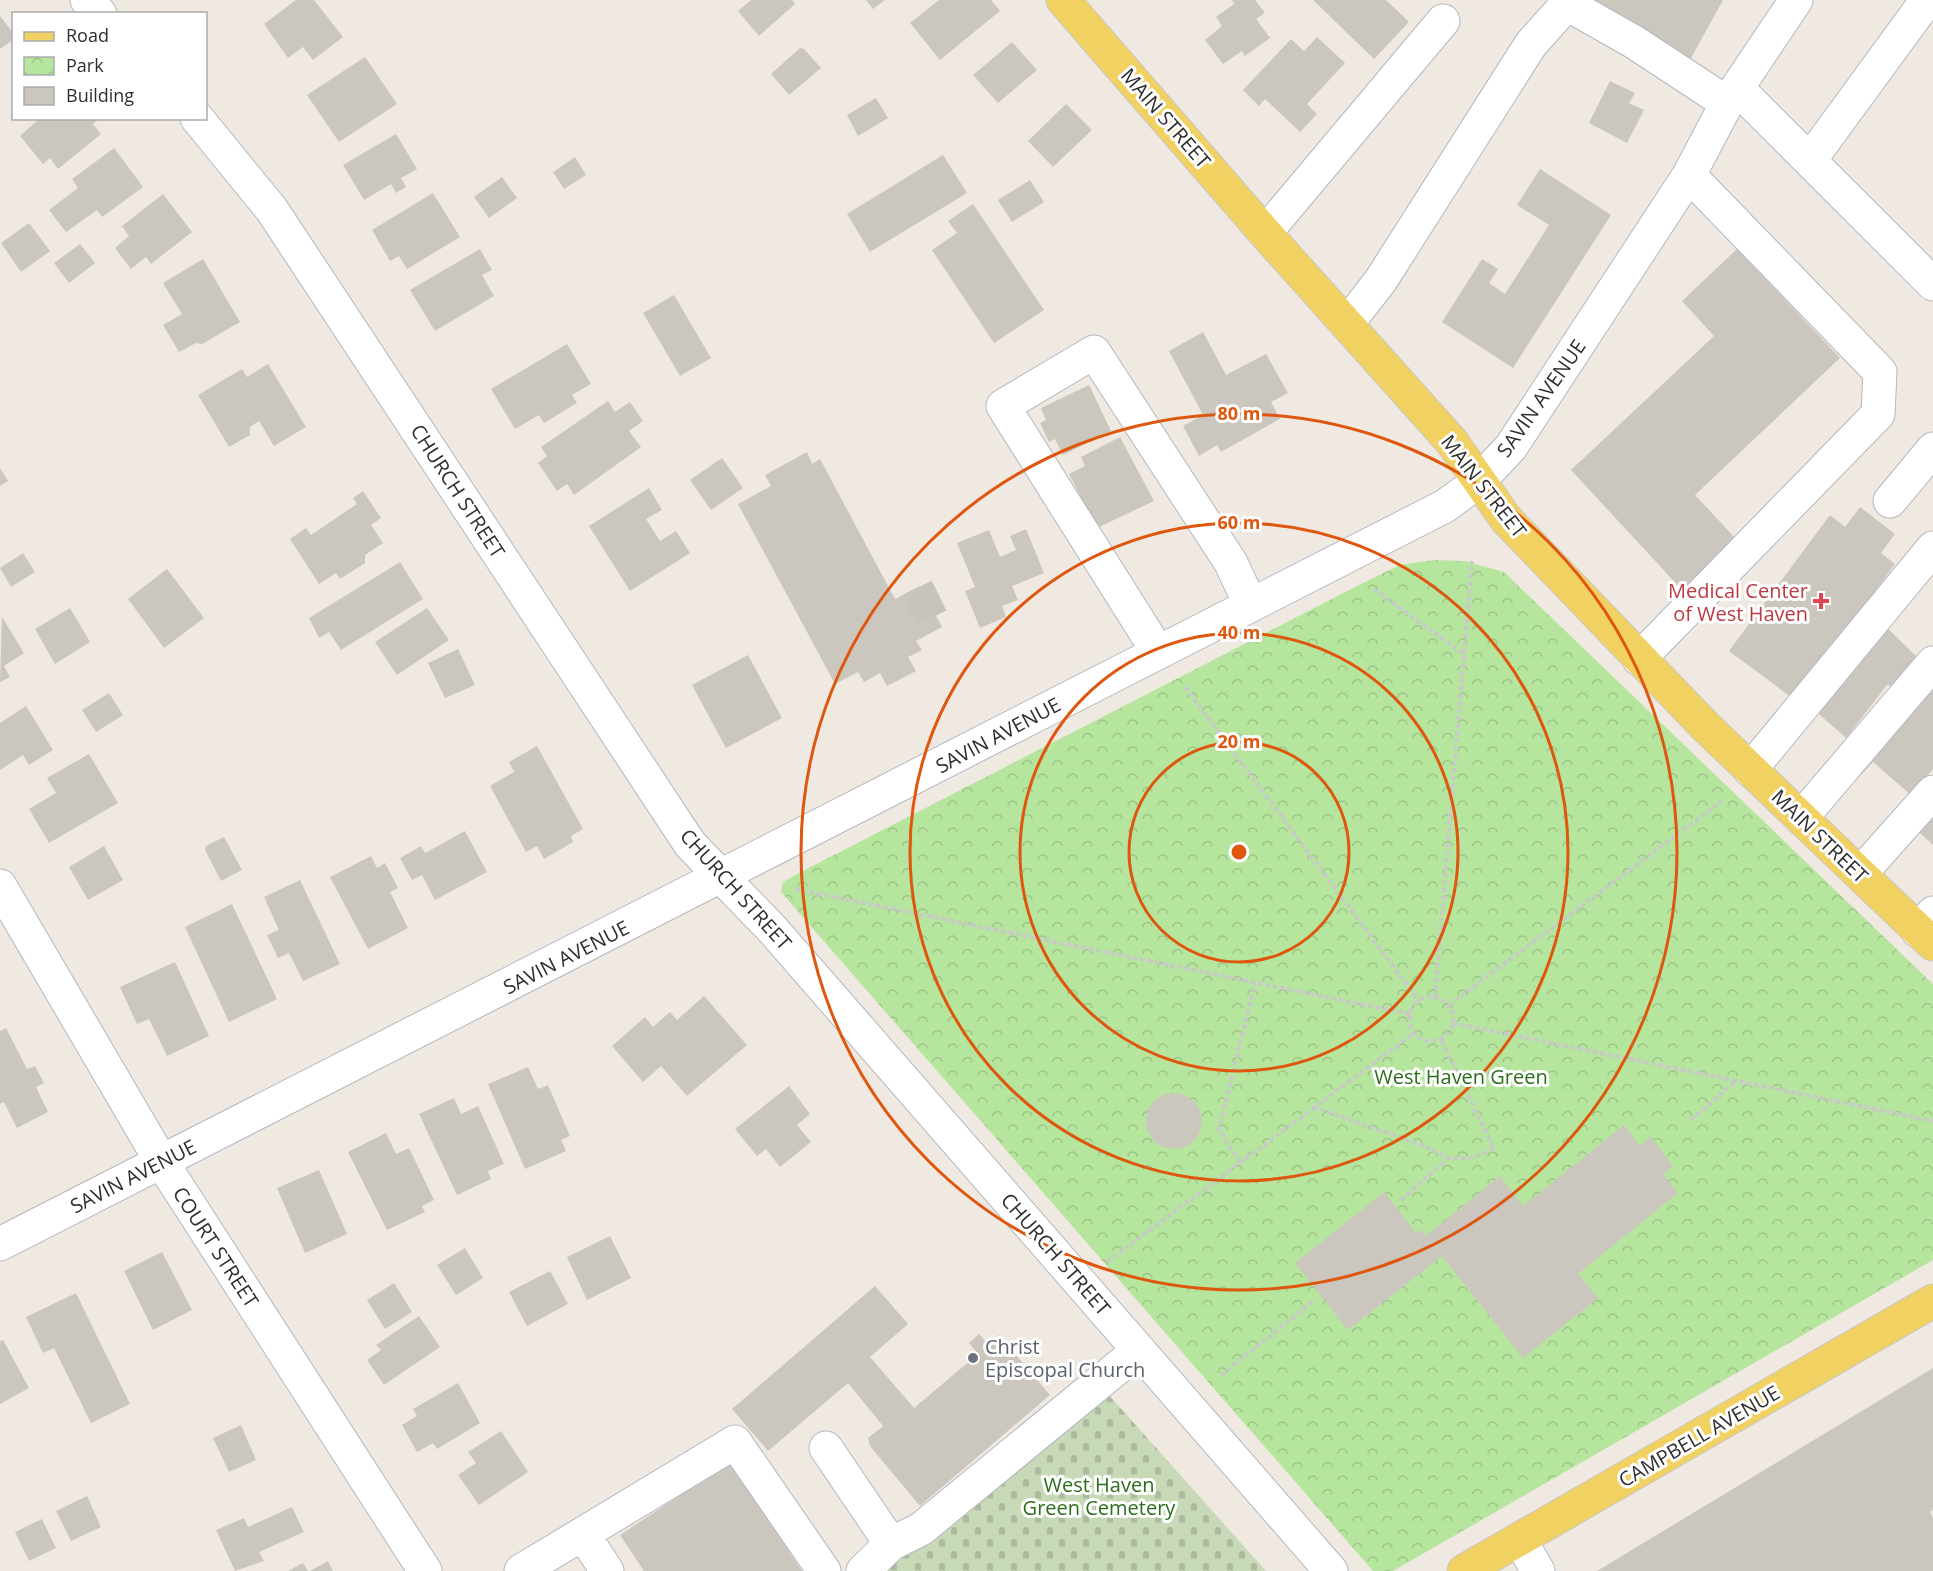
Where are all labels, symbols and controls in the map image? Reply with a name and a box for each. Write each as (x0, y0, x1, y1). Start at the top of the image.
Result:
legend (12, 12, 207, 120)
text: Road (66, 23, 109, 47)
text: Park (66, 53, 104, 77)
street label: MAIN STREET (1115, 62, 1217, 174)
text: Building (66, 83, 134, 107)
street label: SAVIN AVENUE (1490, 334, 1592, 462)
text: 80 m (1218, 401, 1260, 425)
street label: CHURCH STREET (405, 419, 511, 563)
street label: MAIN STREET (1435, 429, 1533, 543)
text: 60 m (1218, 510, 1260, 534)
place label: Medical Center of West Haven (1668, 577, 1808, 627)
marker: Medical Center of West Haven (1812, 592, 1830, 610)
text: 40 m (1218, 620, 1260, 644)
street label: SAVIN AVENUE (931, 691, 1065, 779)
text: 20 m (1218, 729, 1260, 753)
street label: MAIN STREET (1766, 783, 1874, 889)
street label: CHURCH STREET (674, 823, 798, 955)
centre of rings (1229, 842, 1249, 862)
street label: SAVIN AVENUE (498, 914, 634, 1000)
park label: West Haven Green (1374, 1063, 1548, 1090)
street label: SAVIN AVENUE (65, 1133, 201, 1219)
street label: COURT STREET (167, 1181, 265, 1313)
street label: CHURCH STREET (995, 1187, 1117, 1321)
place label: Christ Episcopal Church (985, 1333, 1145, 1383)
marker: Christ Episcopal Church (966, 1351, 980, 1365)
street label: CAMPBELL AVENUE (1614, 1379, 1784, 1493)
park label: West Haven Green Cemetery (1023, 1471, 1176, 1521)

